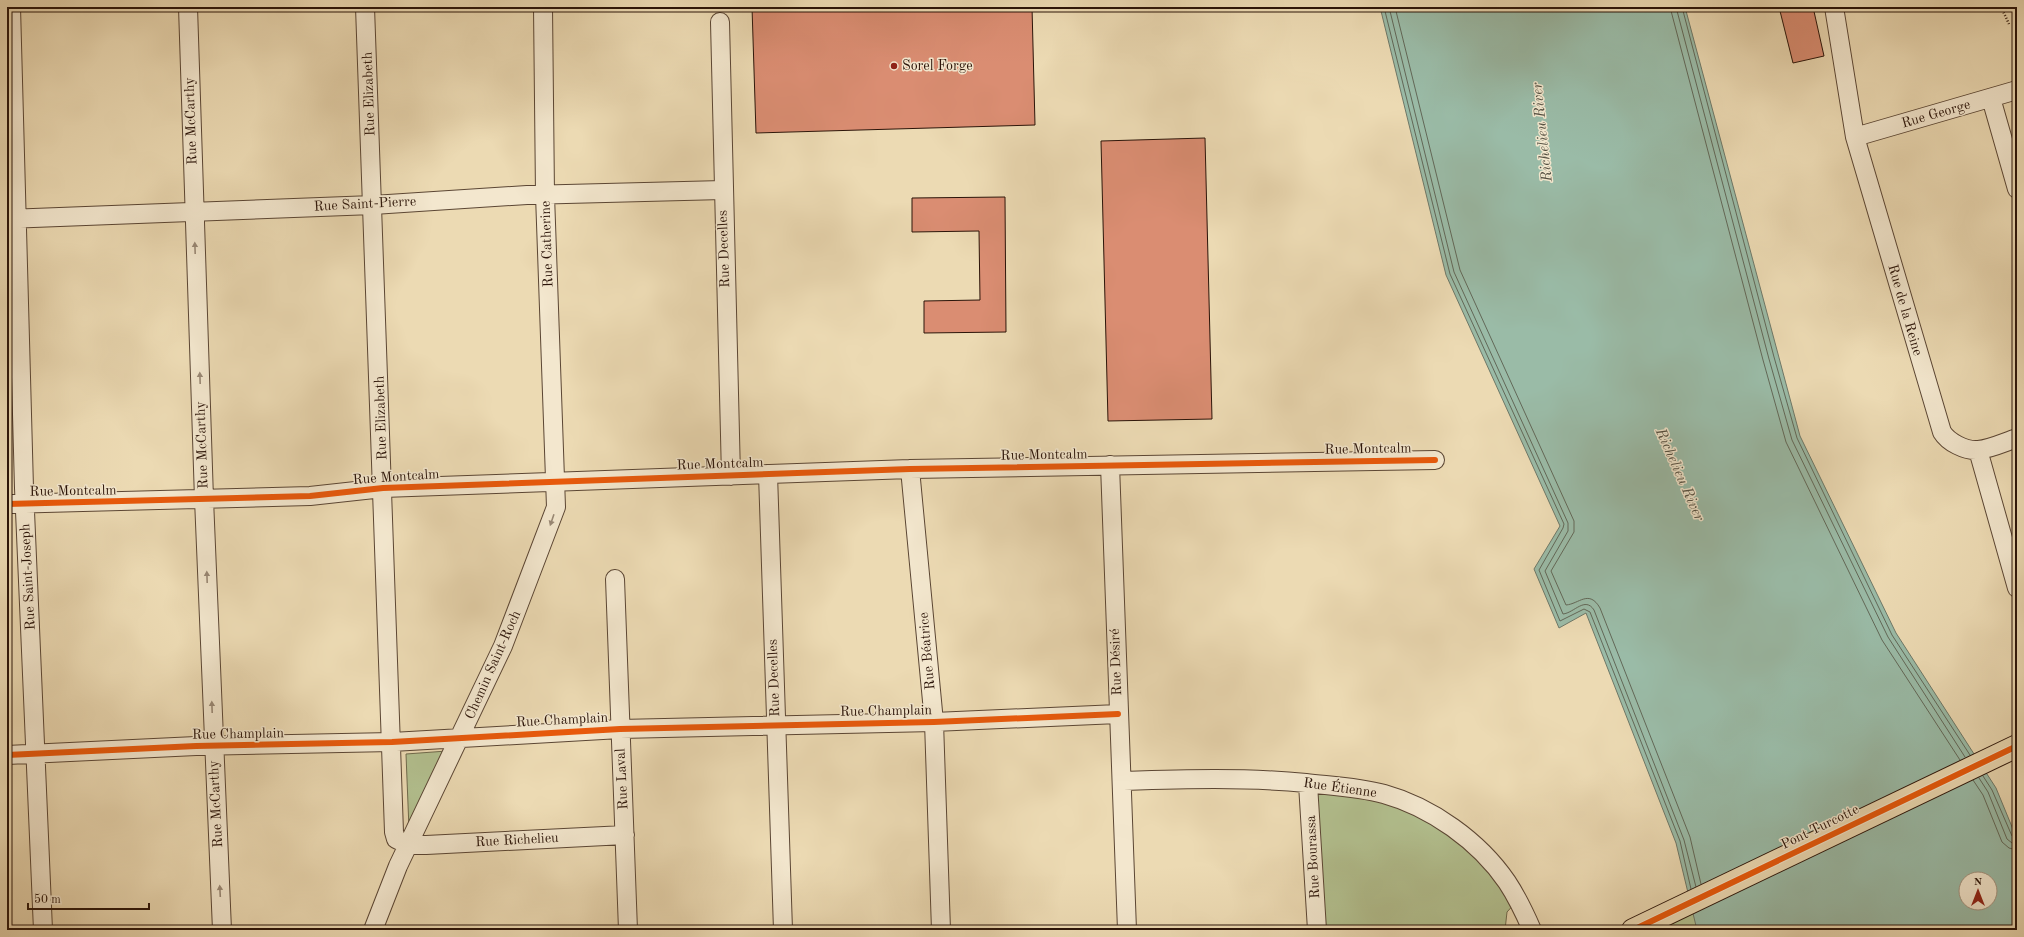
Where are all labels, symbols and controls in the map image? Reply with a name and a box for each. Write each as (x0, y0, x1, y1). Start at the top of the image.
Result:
street label: Rue Elizabeth (361, 51, 377, 136)
place label: Sorel Forge (902, 59, 973, 73)
marker: Sorel Forge (889, 61, 899, 71)
street label: Rue McCarthy (182, 76, 200, 165)
water label: Richelieu River (1530, 81, 1556, 183)
street label: Rue George (1900, 97, 1972, 131)
street label: Rue Saint-Pierre (313, 194, 417, 214)
street label: Rue Catherine (538, 200, 556, 288)
street label: Rue Decelles (716, 210, 732, 288)
one-way arrow (192, 241, 198, 254)
street label: Rue de la Reine (1885, 263, 1925, 357)
one-way arrow (196, 372, 203, 384)
street label: Rue Elizabeth (373, 375, 389, 460)
street label: Rue McCarthy (193, 400, 211, 489)
water label: Richelieu River (1651, 425, 1706, 524)
street label: Rue Montcalm (1324, 441, 1412, 457)
street label: Rue Montcalm (1000, 447, 1088, 463)
street label: Rue Montcalm (676, 455, 764, 473)
street label: Rue Montcalm (352, 467, 440, 487)
street label: Rue Montcalm (29, 483, 117, 499)
one-way arrow (549, 514, 555, 526)
street label: Rue Saint-Joseph (18, 523, 38, 631)
one-way arrow (203, 571, 210, 583)
street label: Chemin Saint-Roch (463, 608, 523, 722)
street label: Rue Béatrice (917, 612, 937, 690)
street label: Rue Désiré (1108, 628, 1124, 696)
street label: Rue Decelles (766, 639, 782, 717)
one-way arrow (209, 700, 215, 713)
street label: Rue Champlain (840, 703, 933, 719)
street label: Rue Champlain (516, 711, 609, 729)
street label: Rue Champlain (192, 726, 285, 742)
street label: Rue Laval (613, 748, 631, 810)
street label: Rue McCarthy (207, 759, 225, 848)
street label: Rue Étienne (1302, 773, 1378, 800)
street label: Pont Turcotte (1779, 802, 1861, 852)
street label: Rue Bourassa (1304, 815, 1322, 899)
street label: Rue Richelieu (475, 831, 559, 849)
north arrow (1958, 871, 1998, 911)
text: N (1974, 877, 1983, 888)
scale bar (28, 885, 149, 911)
one-way arrow (217, 885, 224, 897)
text: 50 m (34, 893, 61, 906)

